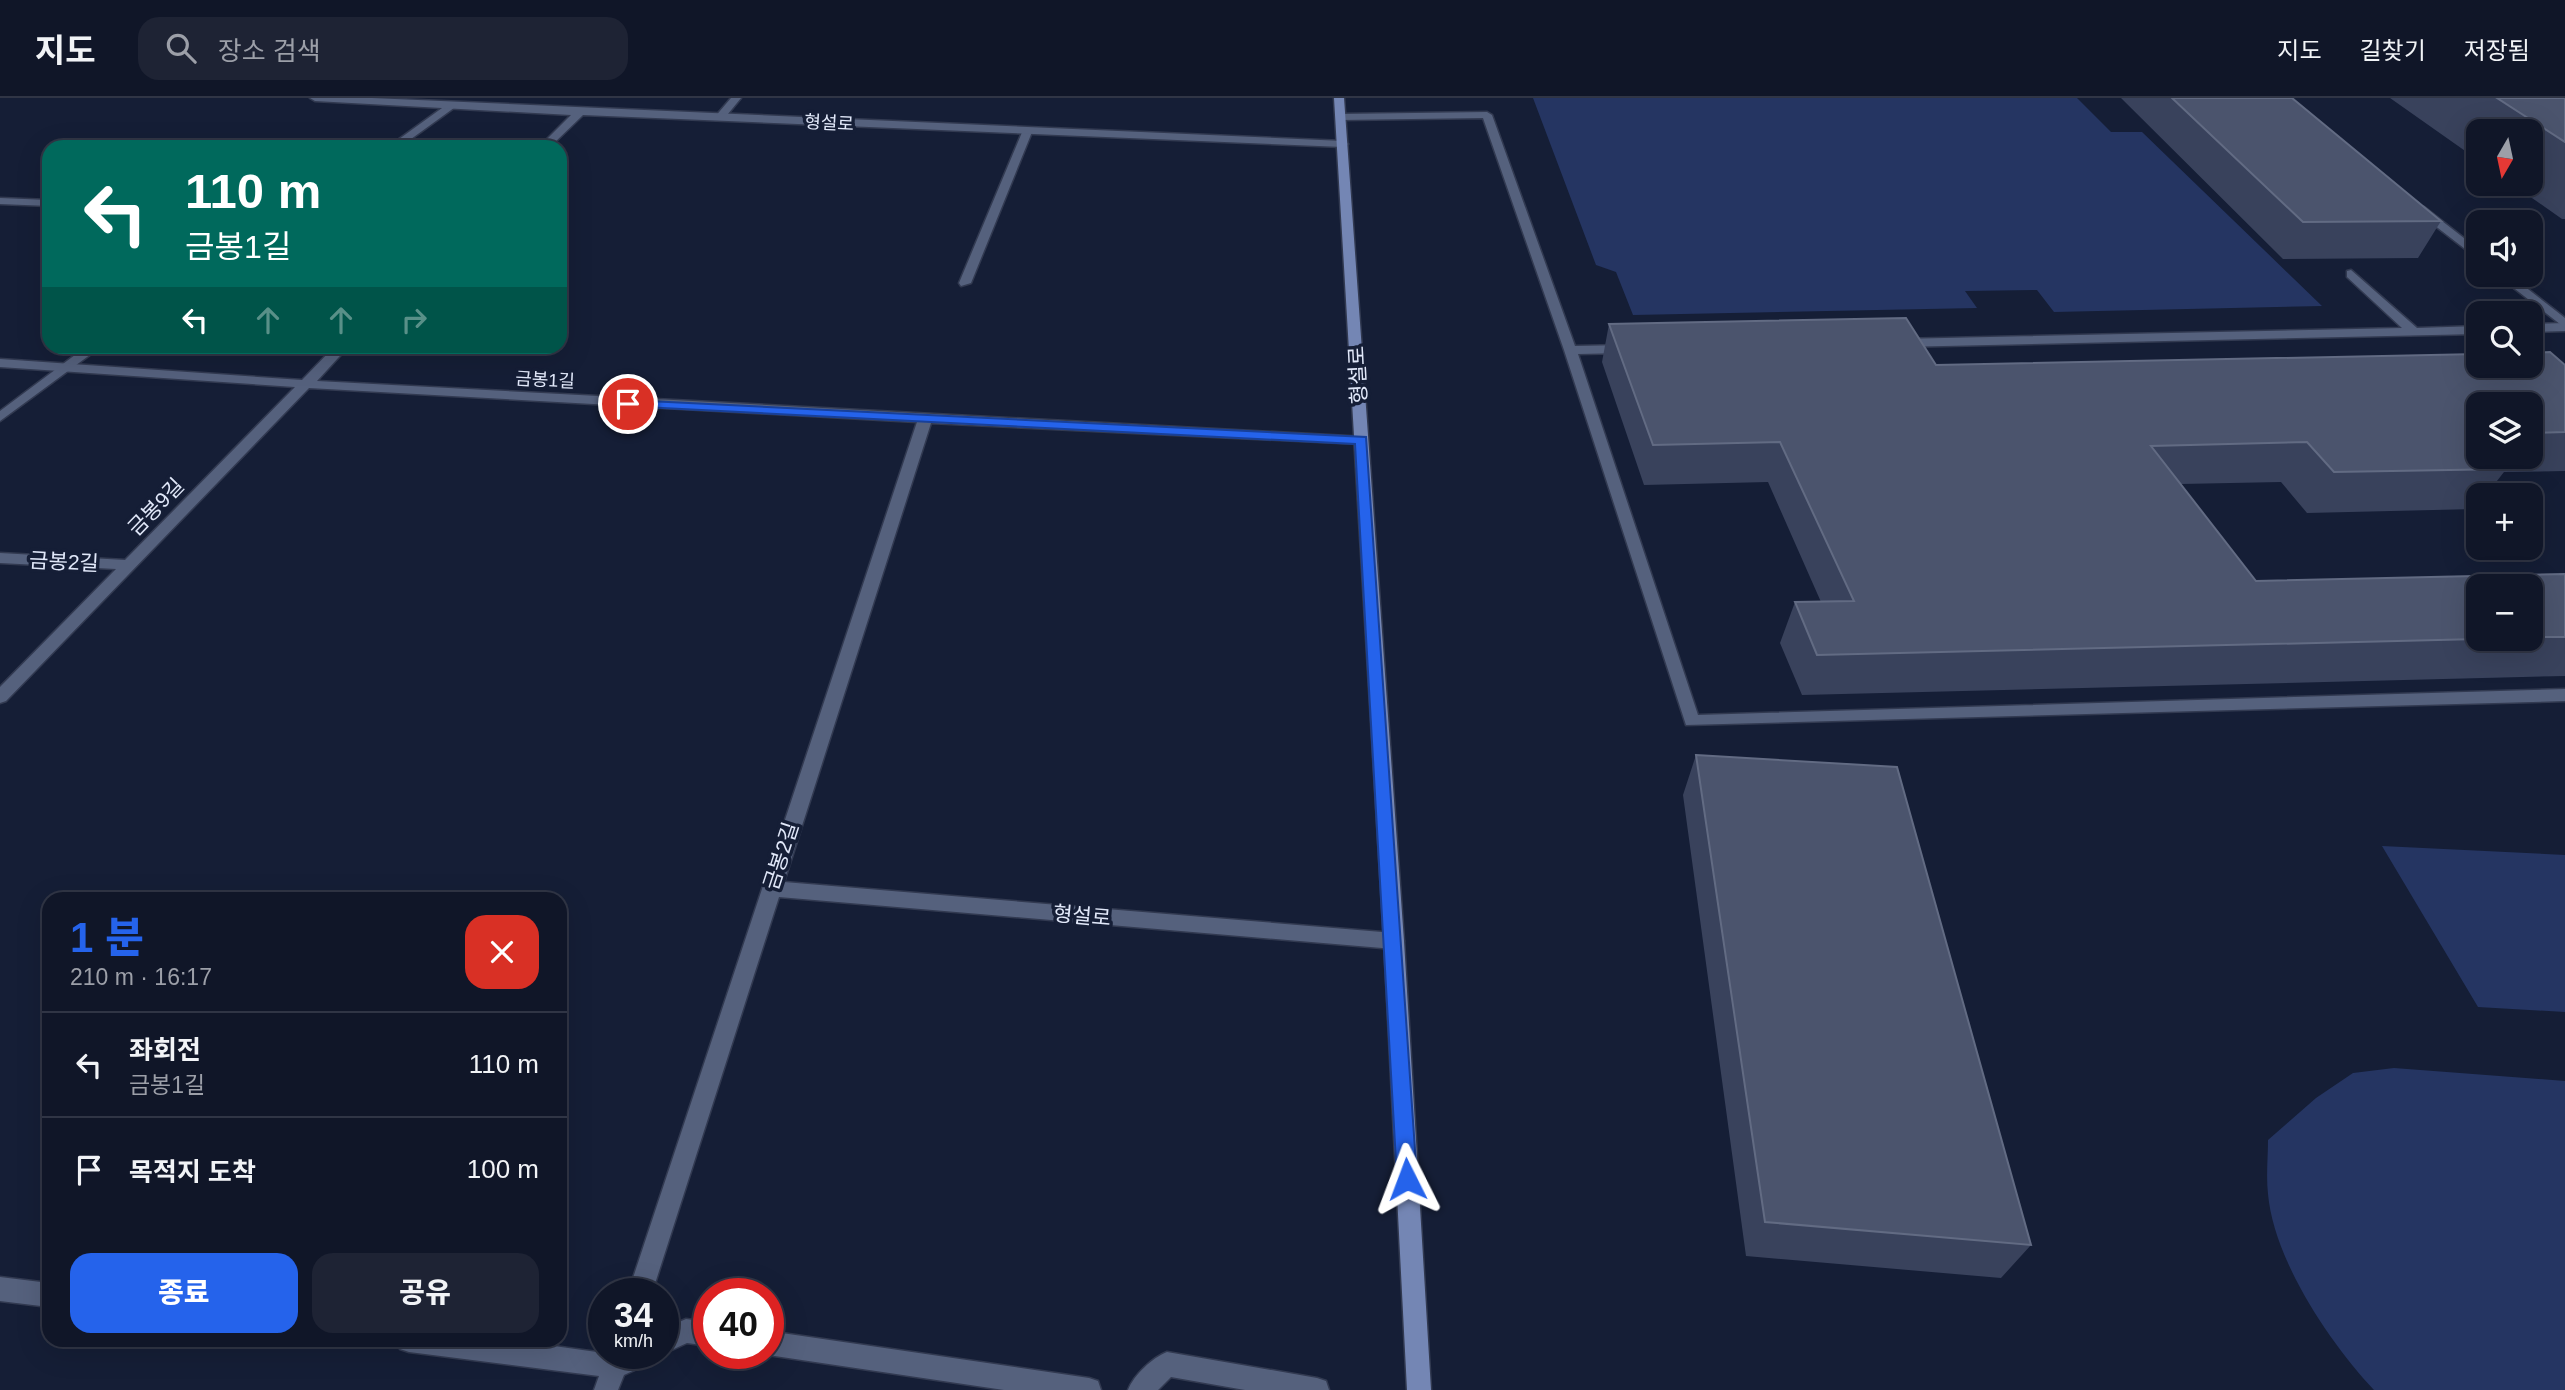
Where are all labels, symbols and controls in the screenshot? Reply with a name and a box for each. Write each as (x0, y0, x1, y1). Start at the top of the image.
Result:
search box (138, 17, 628, 80)
icon: search (162, 29, 200, 67)
text: 지도 (35, 32, 96, 69)
text: 장소 검색 (218, 36, 321, 66)
text: 지도 (2277, 37, 2322, 64)
text: 길찾기 (2360, 37, 2426, 64)
text: 저장됨 (2464, 37, 2530, 64)
street label: 형설로 (804, 112, 854, 134)
north arrow (2466, 119, 2543, 196)
map controls (2466, 119, 2543, 651)
text: 110 m (185, 164, 321, 218)
icon: left (70, 168, 161, 259)
button: sound (2466, 210, 2543, 287)
text: 금봉1길 (185, 229, 291, 265)
icon: left (176, 301, 214, 339)
icon: ahead (249, 301, 287, 339)
icon: ahead (322, 301, 360, 339)
icon: right (395, 301, 433, 339)
button: search (2466, 301, 2543, 378)
street label: 형설로 (1344, 345, 1371, 405)
street label: 금봉1길 (515, 368, 575, 392)
pin (598, 374, 658, 434)
icon: arrive (609, 385, 647, 423)
button: layers (2466, 392, 2543, 469)
street label: 금봉9길 (123, 474, 188, 540)
button: + (2466, 483, 2543, 560)
street label: 금봉2길 (29, 548, 99, 575)
button: − (2466, 574, 2543, 651)
street label: 금봉2길 (759, 819, 802, 893)
street label: 형설로 (1052, 902, 1112, 929)
text: 1 분 (70, 914, 144, 961)
button: close (465, 915, 539, 989)
text: 210 m · 16:17 (70, 964, 212, 990)
text: 좌회전 (129, 1035, 201, 1065)
icon: left (70, 1046, 108, 1084)
text: 110 m (469, 1049, 539, 1079)
text: 금봉1길 (129, 1072, 205, 1098)
position arrow (1370, 1142, 1444, 1216)
icon: arrive (70, 1151, 108, 1189)
text: 100 m (467, 1154, 539, 1184)
text: 목적지 도착 (129, 1157, 256, 1187)
button: 종료 (70, 1253, 298, 1333)
button: 공유 (312, 1253, 539, 1333)
speed limit sign: 40 (693, 1278, 784, 1369)
text: 34 (614, 1295, 653, 1334)
text: km/h (614, 1331, 653, 1351)

